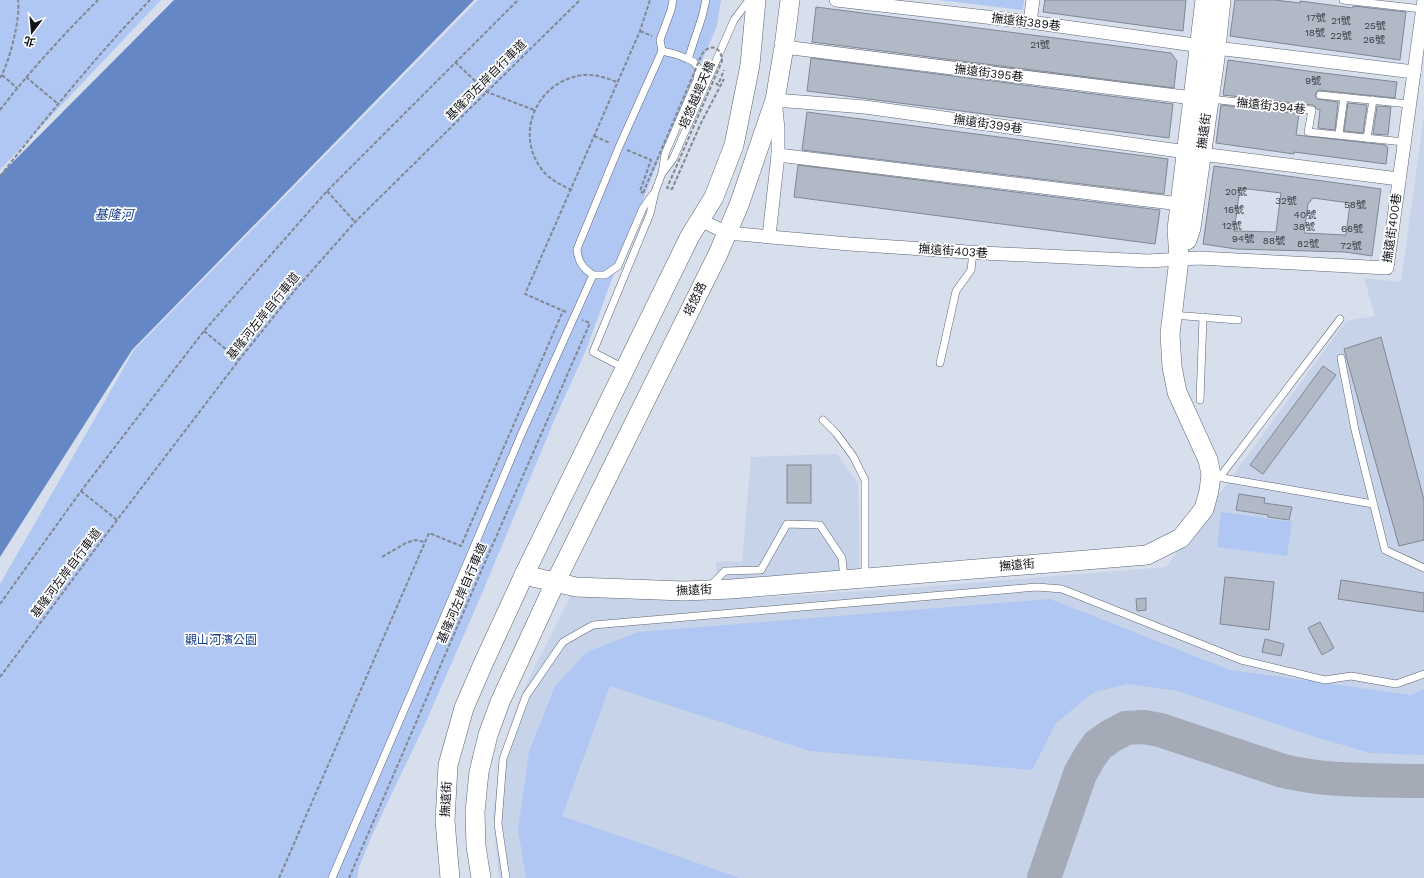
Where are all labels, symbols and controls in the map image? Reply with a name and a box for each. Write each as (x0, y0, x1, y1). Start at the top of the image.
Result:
street label: 撫遠街389巷 (991, 11, 1061, 33)
north arrow (12, 12, 52, 52)
house number: 17號 (1306, 12, 1326, 23)
house number: 21號 (1331, 15, 1351, 26)
house number: 25號 (1364, 20, 1386, 31)
house number: 18號 (1305, 27, 1325, 38)
house number: 22號 (1330, 30, 1352, 41)
text: 北 (22, 33, 36, 49)
house number: 26號 (1363, 34, 1385, 45)
street label: 基隆河左岸自行車道 (443, 37, 529, 123)
house number: 21號 (1030, 39, 1050, 50)
street label: 塔悠越堤天橋 (676, 59, 718, 131)
street label: 撫遠街395巷 (954, 62, 1024, 84)
house number: 9號 (1305, 75, 1321, 86)
street label: 撫遠街394巷 (1236, 95, 1306, 117)
street label: 撫遠街399巷 (952, 112, 1024, 136)
street label: 撫遠街 (1195, 112, 1213, 150)
house number: 20號 (1225, 186, 1247, 197)
street label: 撫遠街400巷 (1380, 192, 1404, 264)
house number: 32號 (1275, 195, 1297, 206)
house number: 58號 (1344, 199, 1366, 210)
house number: 16號 (1224, 204, 1244, 215)
water label: 基隆河 (94, 207, 136, 222)
house number: 40號 (1294, 209, 1316, 220)
house number: 12號 (1222, 220, 1242, 231)
house number: 38號 (1293, 221, 1315, 232)
house number: 66號 (1341, 223, 1363, 234)
house number: 94號 (1232, 233, 1254, 244)
house number: 88號 (1263, 235, 1285, 246)
house number: 82號 (1297, 238, 1319, 249)
house number: 72號 (1340, 240, 1362, 251)
street label: 撫遠街403巷 (918, 242, 988, 260)
street label: 基隆河左岸自行車道 (224, 270, 302, 362)
street label: 塔悠路 (681, 280, 709, 318)
street label: 基隆河左岸自行車道 (28, 526, 104, 620)
street label: 基隆河左岸自行車道 (434, 541, 490, 645)
street label: 撫遠街 (998, 556, 1036, 574)
street label: 撫遠街 (676, 582, 712, 598)
park label: 觀山河濱公園 (185, 633, 257, 647)
street label: 撫遠街 (438, 781, 454, 817)

